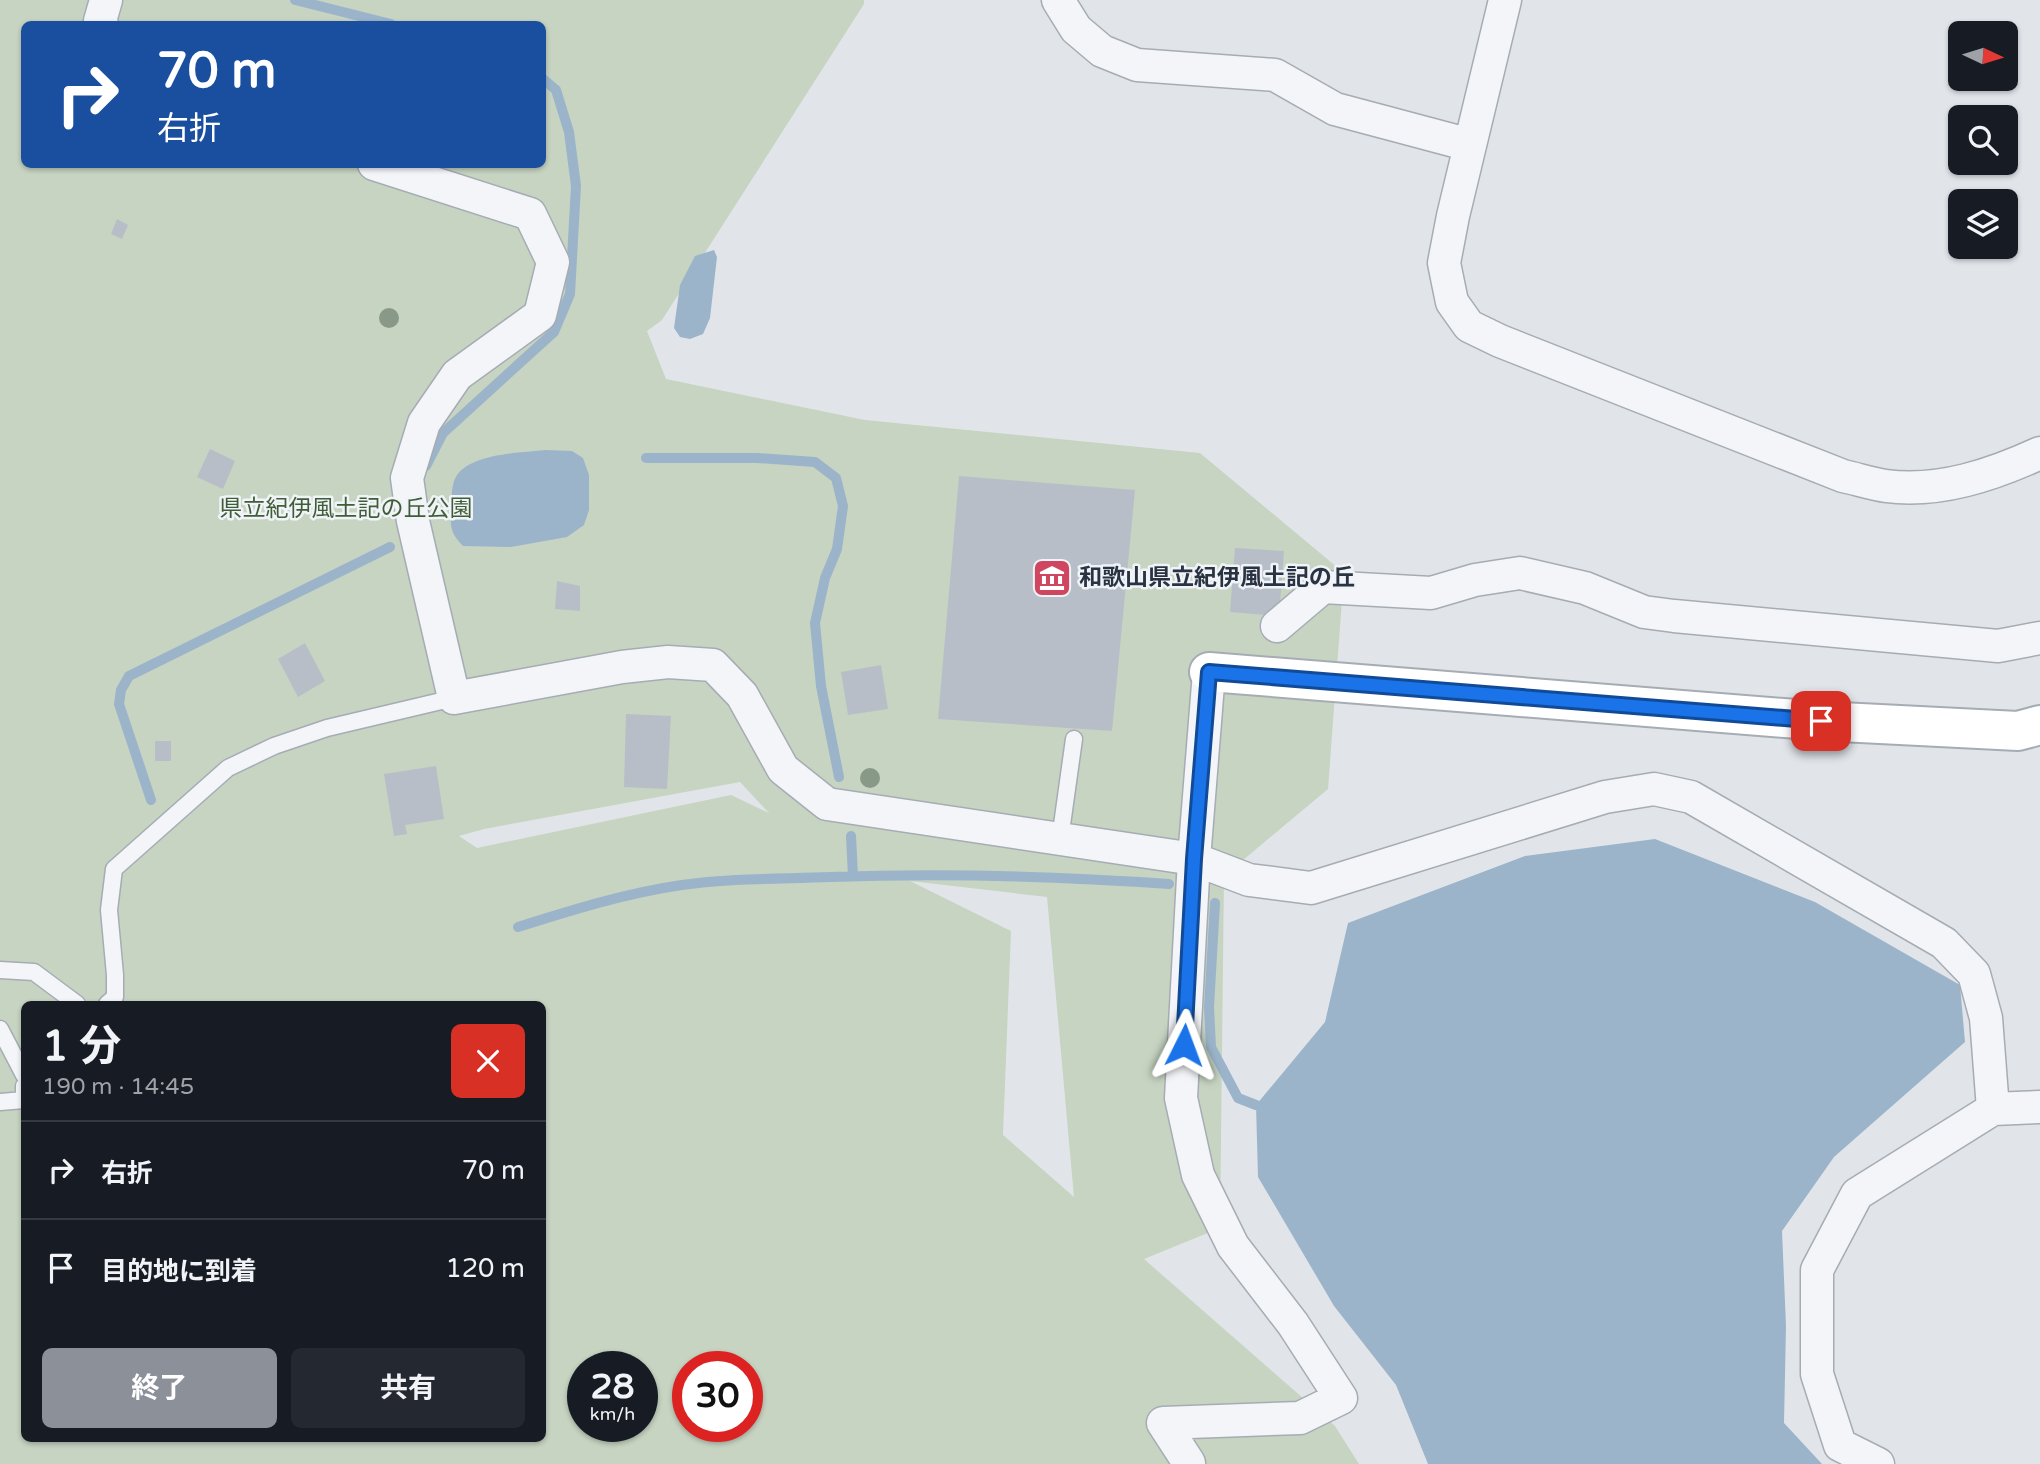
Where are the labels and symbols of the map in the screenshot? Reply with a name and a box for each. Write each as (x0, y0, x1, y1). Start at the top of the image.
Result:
north arrow (1948, 21, 2018, 91)
park label: 県立紀伊風土記の丘公園 (220, 495, 473, 523)
museum icon: 和歌山県立紀伊風土記の丘 (1031, 557, 1073, 599)
place label: 和歌山県立紀伊風土記の丘 (1079, 564, 1355, 592)
pin (1791, 691, 1851, 751)
position arrow (1147, 1008, 1221, 1082)
speed limit sign: 30 (672, 1351, 763, 1442)

